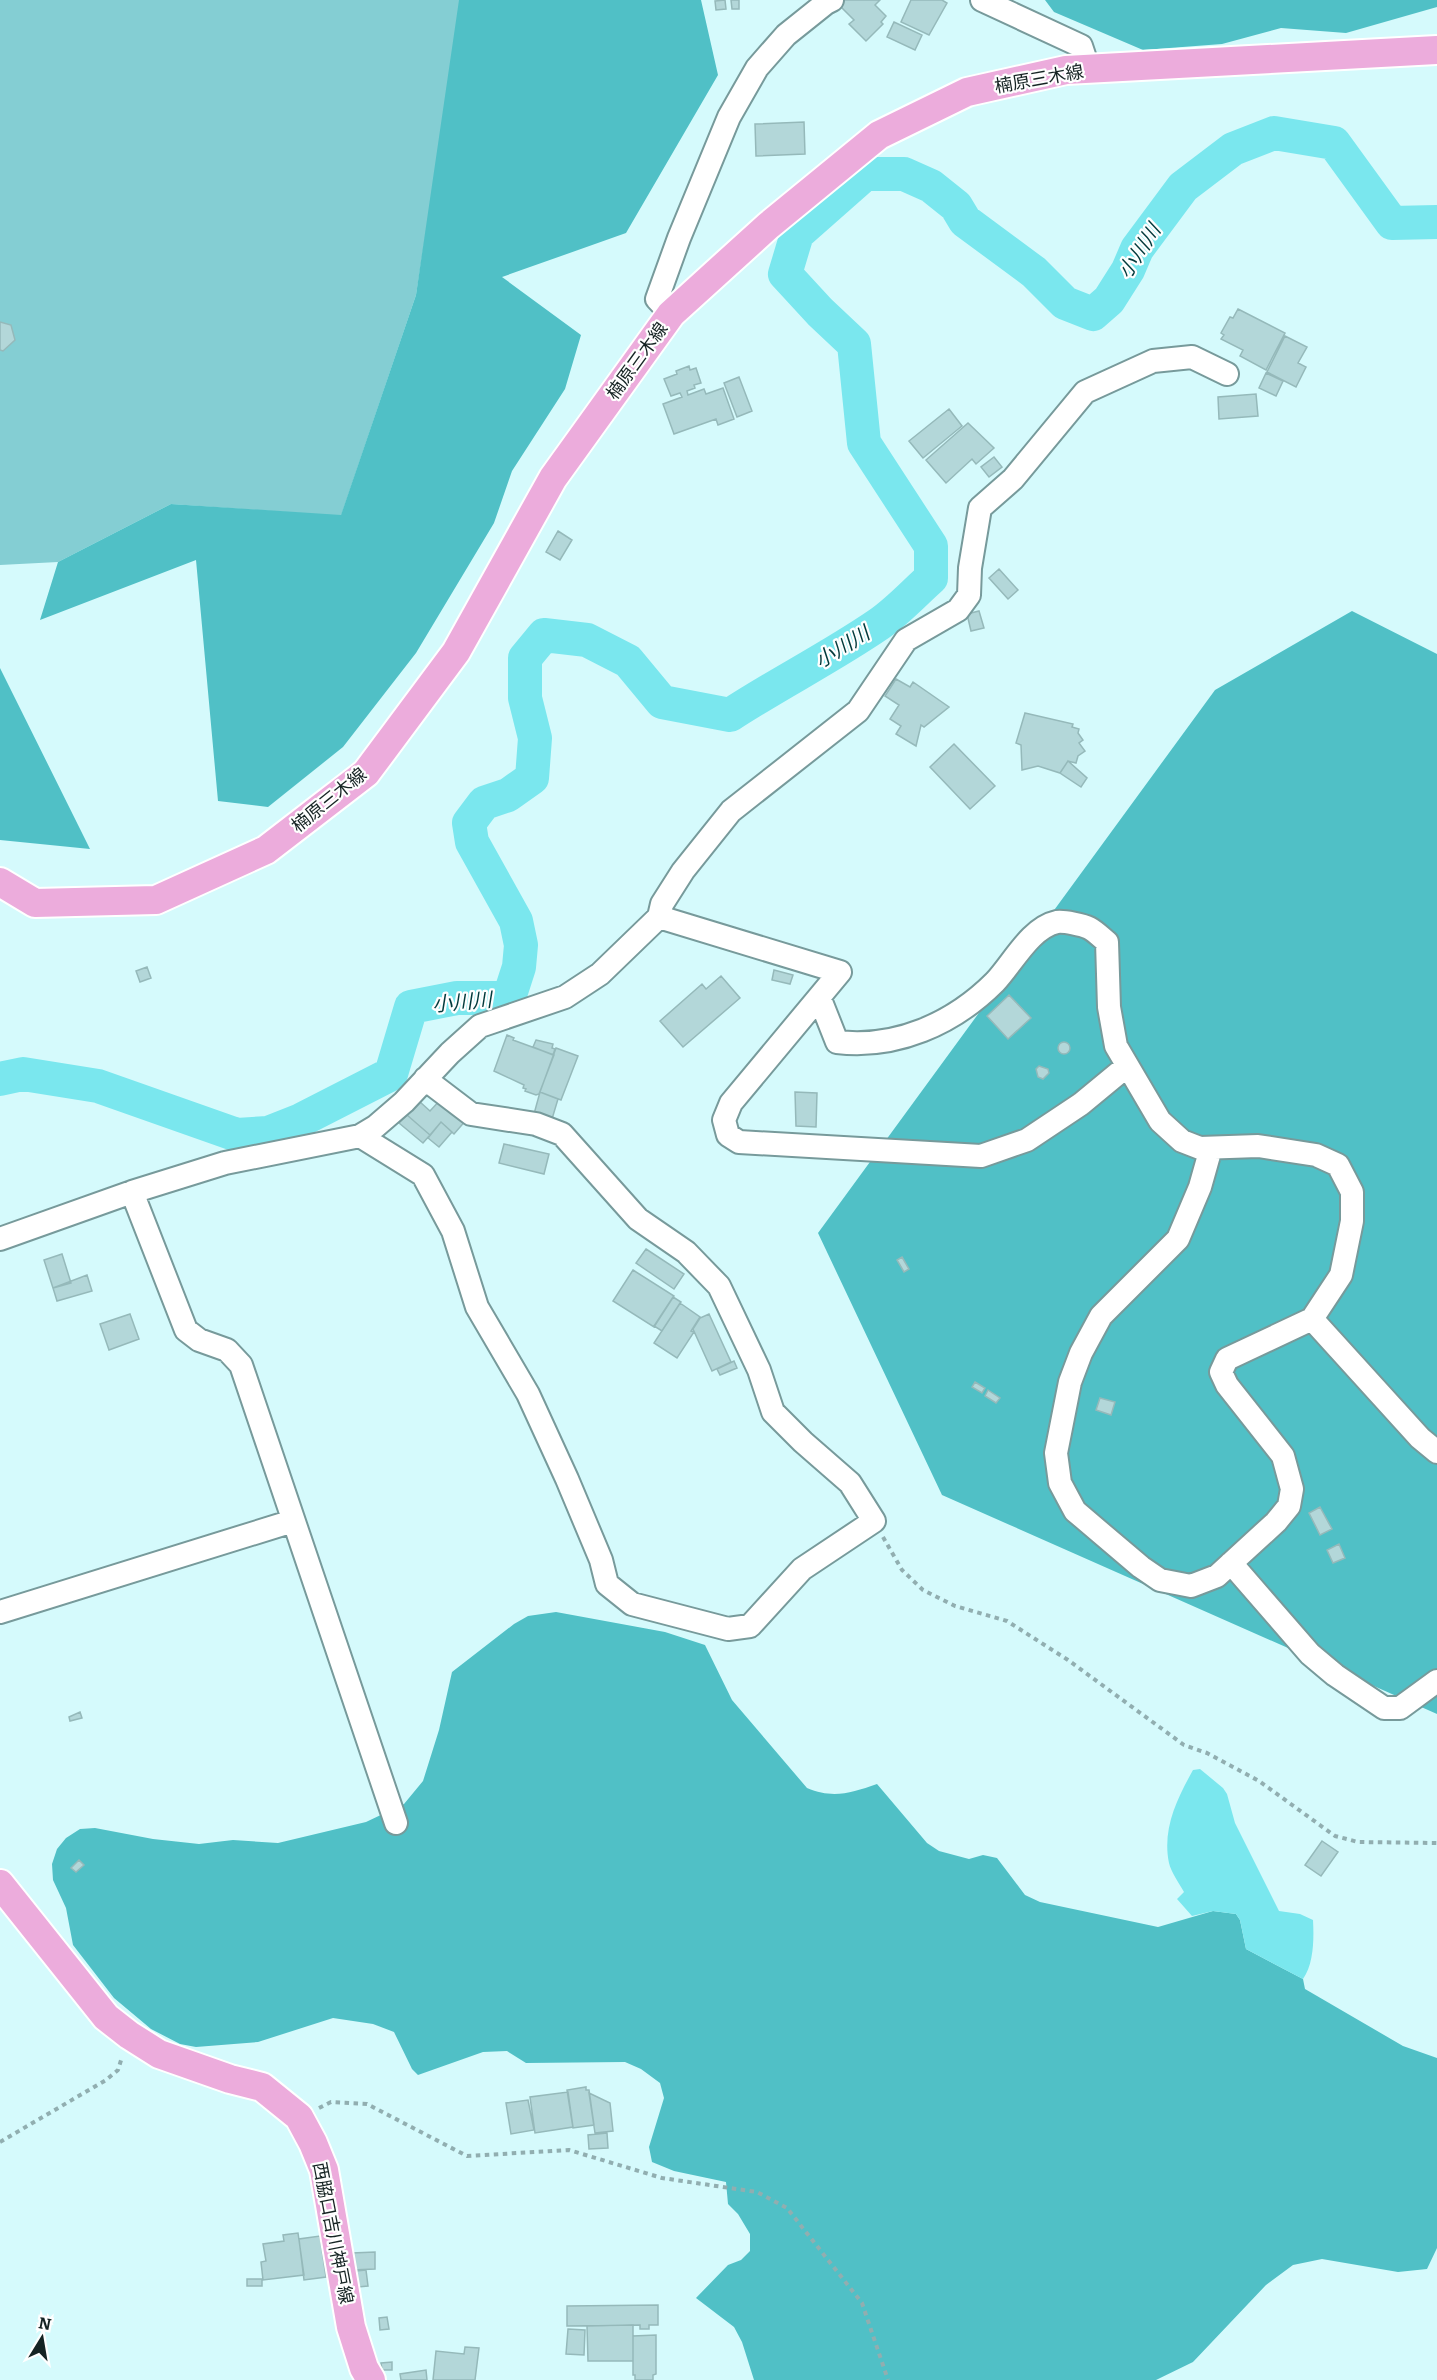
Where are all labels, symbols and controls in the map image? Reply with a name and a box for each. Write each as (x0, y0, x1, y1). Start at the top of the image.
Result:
street label: 楠原三木線 (993, 60, 1085, 98)
water label: 小川川 (1113, 218, 1166, 283)
street label: 楠原三木線 (602, 318, 672, 404)
water label: 小川川 (810, 620, 875, 673)
street label: 楠原三木線 (287, 763, 371, 837)
water label: 小川川 (431, 987, 495, 1017)
street label: 西脇口吉川神戸線 (308, 2160, 358, 2306)
north arrow (12, 2308, 72, 2368)
text: N (37, 2313, 53, 2334)

